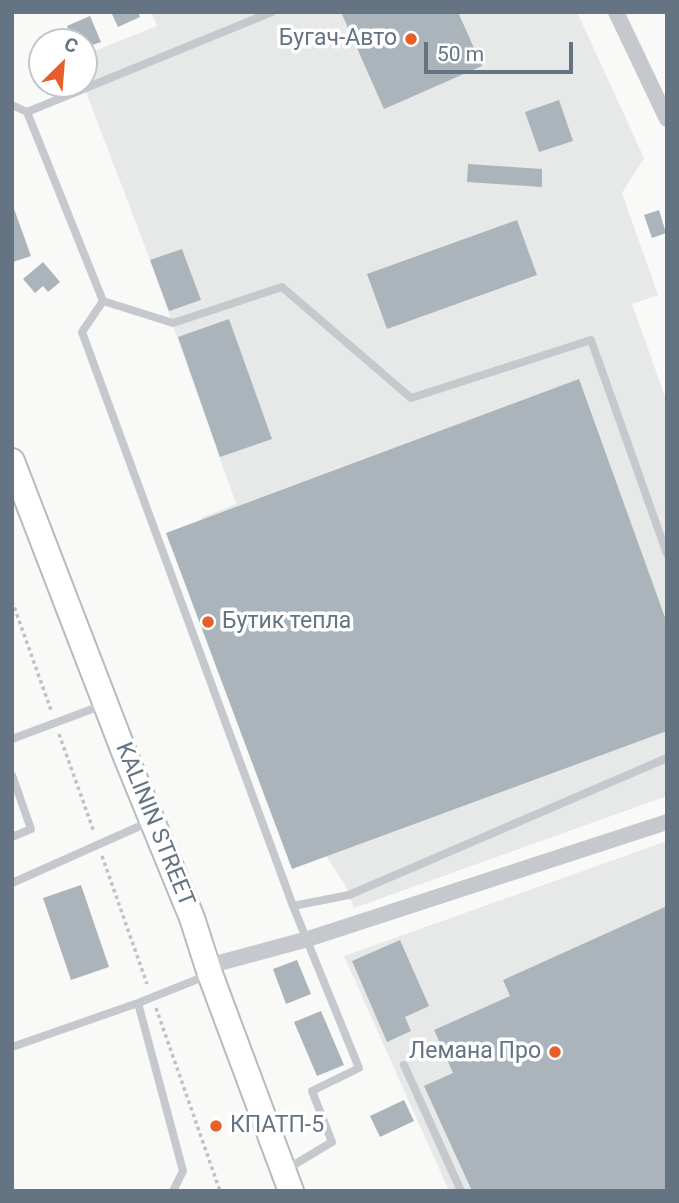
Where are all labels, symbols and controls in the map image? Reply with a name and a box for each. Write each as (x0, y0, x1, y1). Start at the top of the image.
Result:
place label: Бугач-Авто (279, 25, 397, 53)
north arrow (28, 28, 98, 98)
scale bar (427, 28, 576, 72)
marker: Бугач-Авто (403, 31, 419, 47)
text: С (61, 32, 82, 58)
text: 50 m (437, 42, 484, 66)
place label: Бутик тепла (222, 608, 351, 636)
marker: Бутик тепла (200, 614, 216, 630)
street label: KALININ STREET (109, 739, 199, 911)
place label: Лемана Про (409, 1038, 541, 1066)
marker: Лемана Про (547, 1044, 563, 1060)
place label: КПАТП-5 (230, 1112, 324, 1140)
marker: КПАТП-5 (208, 1118, 224, 1134)

